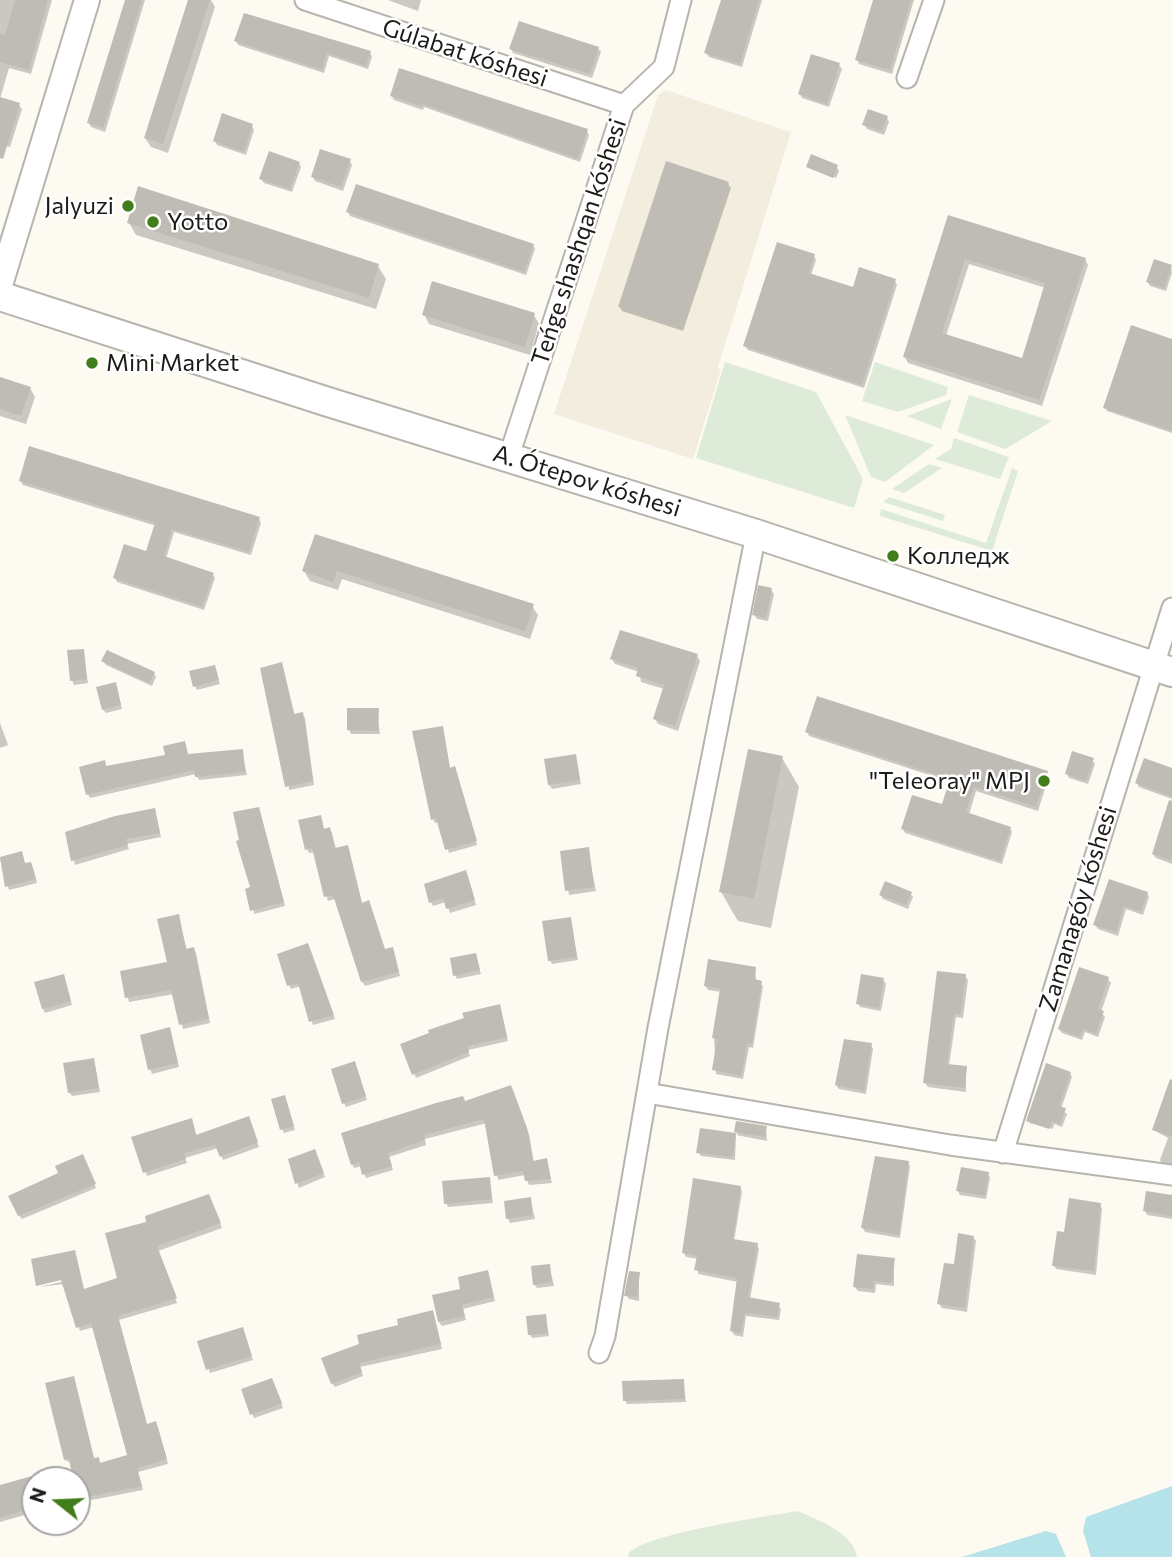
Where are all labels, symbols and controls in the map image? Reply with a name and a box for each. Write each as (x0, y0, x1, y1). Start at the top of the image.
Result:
street label: Gúlabat kóshesi (379, 13, 551, 93)
street label: Teńge shashqan kóshesi (525, 115, 633, 369)
place label: Jalyuzi (44, 192, 114, 220)
marker: Jalyuzi (120, 198, 136, 214)
place label: Yotto (167, 208, 228, 236)
marker: Yotto (145, 214, 161, 230)
place label: Mini Market (106, 349, 239, 377)
marker: Mini Market (84, 355, 100, 371)
street label: A. Ótepov kóshesi (490, 439, 684, 523)
place label: Колледж (907, 542, 1010, 570)
marker: Колледж (885, 548, 901, 564)
place label: "Teleoray" MPJ (869, 767, 1030, 795)
marker: "Teleoray" MPJ (1036, 773, 1052, 789)
street label: Zamanagóy kóshesi (1033, 803, 1123, 1015)
north arrow (21, 1466, 91, 1536)
text: N (24, 1485, 51, 1505)

